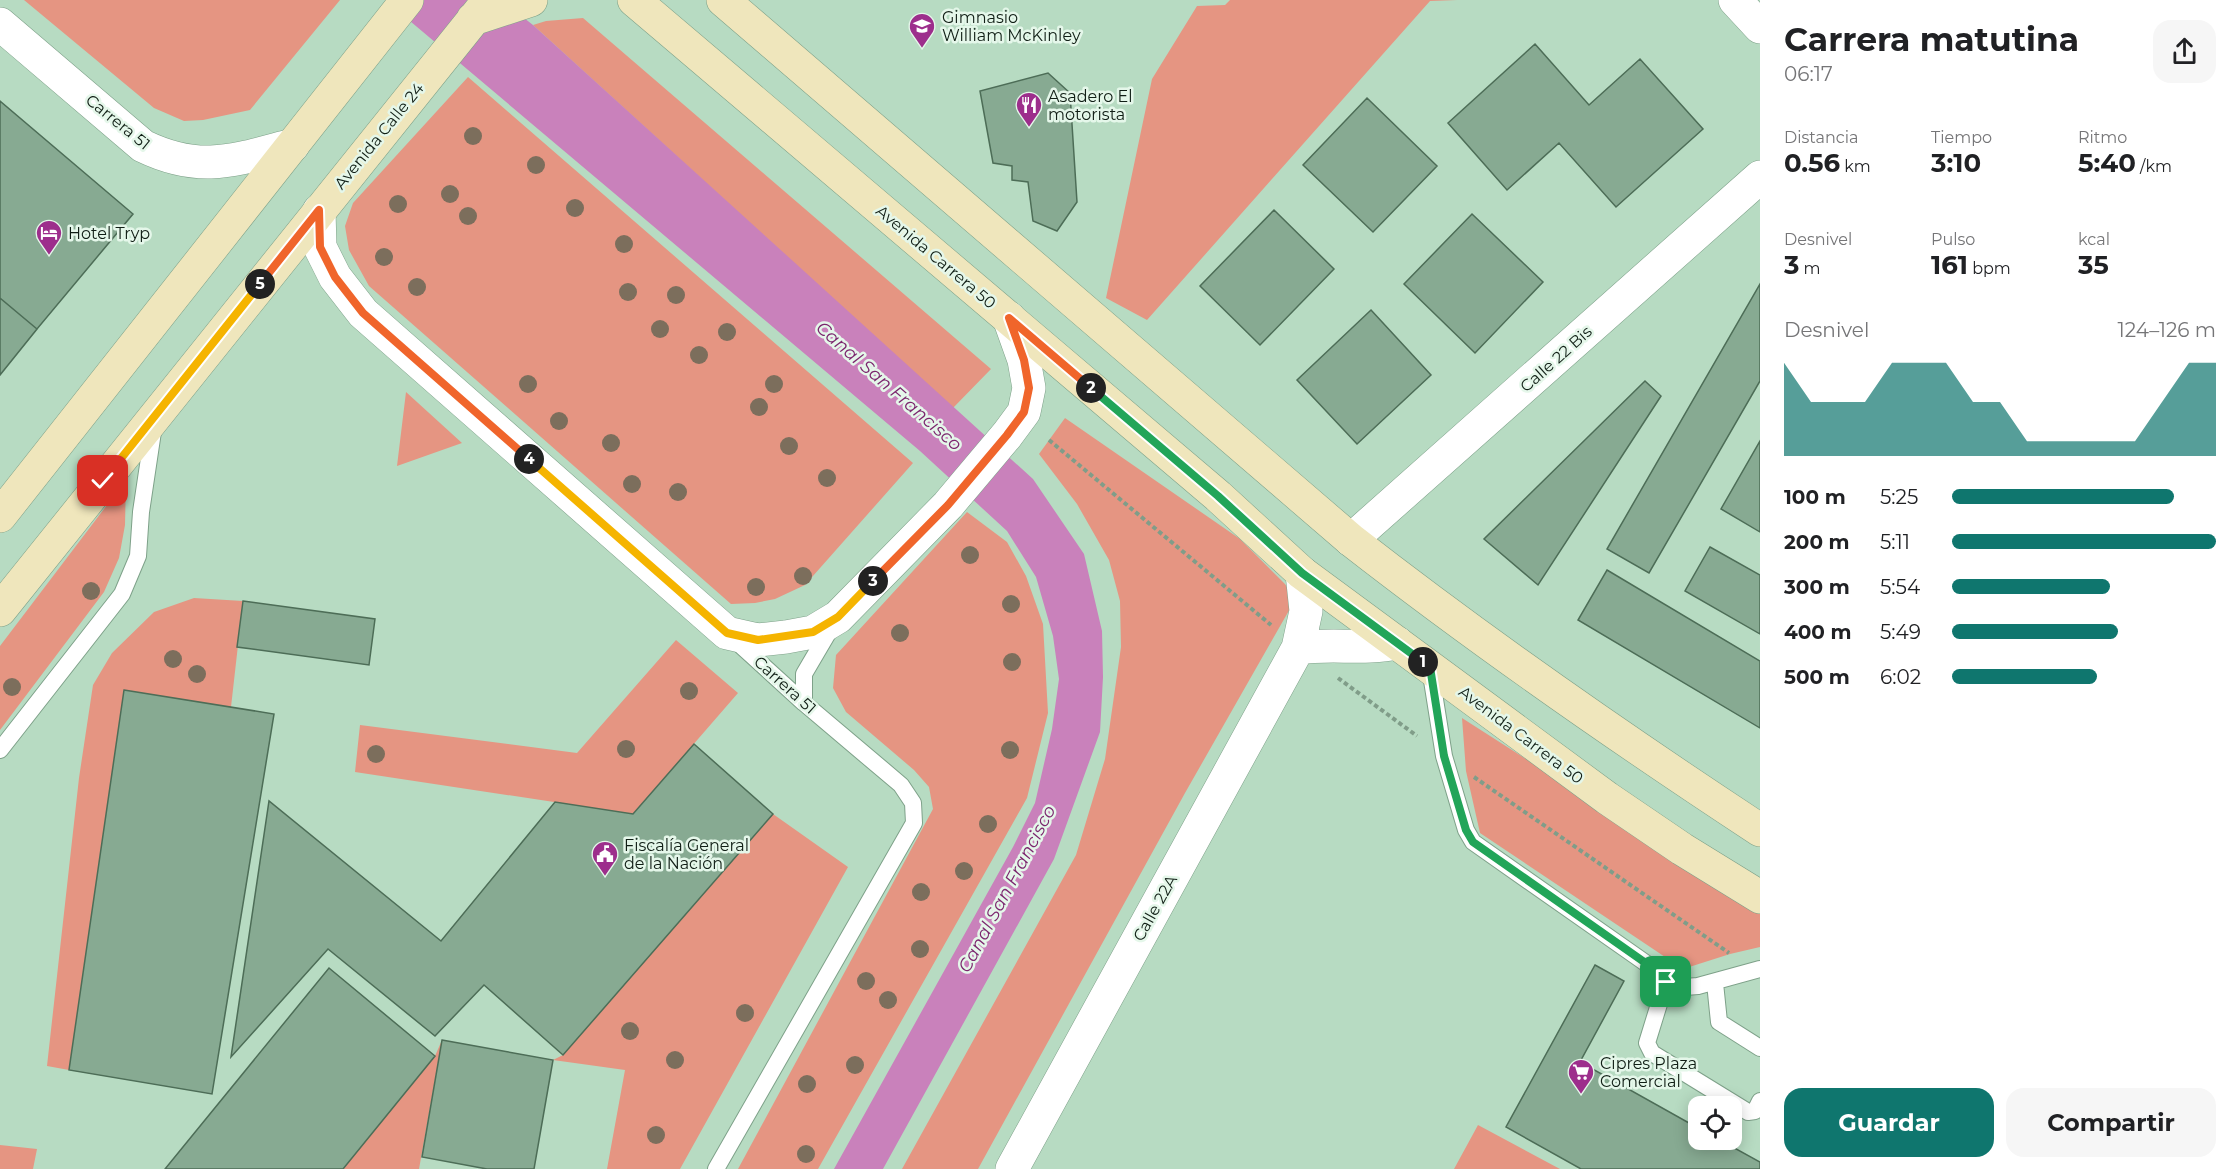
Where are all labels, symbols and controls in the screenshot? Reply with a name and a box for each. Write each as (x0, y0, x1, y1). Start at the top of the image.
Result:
place label: Gimnasio William McKinley (942, 8, 1081, 45)
school or university icon: Gimnasio William McKinley (907, 11, 937, 49)
text: Carrera matutina (1784, 19, 2079, 59)
button: share (2153, 20, 2216, 83)
text: 06:17 (1784, 62, 1833, 86)
street label: Avenida Calle 24 (330, 79, 428, 193)
place label: Asadero El motorista (1048, 87, 1133, 124)
street label: Carrera 51 (82, 90, 154, 154)
restaurant icon: Asadero El motorista (1014, 90, 1044, 128)
text: Distancia (1784, 128, 1858, 147)
text: Tiempo (1931, 128, 1992, 147)
text: Ritmo (2078, 128, 2127, 147)
text: 0.56 (1784, 147, 1840, 179)
text: 3:10 (1931, 147, 1981, 179)
text: 5:40 (2078, 147, 2136, 179)
text: km (1840, 157, 1871, 176)
text: /km (2136, 157, 2172, 176)
street label: Avenida Carrera 50 (872, 201, 1000, 313)
hotel icon: Hotel Tryp (34, 218, 64, 256)
place label: Hotel Tryp (68, 224, 150, 243)
text: Desnivel (1784, 230, 1852, 249)
text: Pulso (1931, 230, 1975, 249)
text: kcal (2078, 230, 2110, 249)
text: 3 (1784, 249, 1799, 281)
text: 161 (1931, 249, 1968, 281)
text: 35 (2078, 249, 2109, 281)
text: m (1799, 259, 1821, 278)
text: bpm (1968, 259, 2011, 278)
pin: 5 (245, 269, 275, 299)
text: 5 (255, 274, 265, 293)
water label: Canal San Francisco (811, 317, 967, 455)
text: Desnivel (1784, 318, 1869, 342)
text: 124–126 m (2118, 318, 2216, 342)
street label: Calle 22 Bis (1516, 322, 1596, 396)
pin: 2 (1076, 373, 1106, 403)
text: 2 (1086, 378, 1096, 397)
pin: 4 (514, 444, 544, 474)
text: 4 (523, 449, 535, 468)
pin (77, 455, 128, 506)
icon: check (86, 464, 119, 497)
text: 100 m (1784, 485, 1846, 509)
text: 5:25 (1880, 485, 1918, 509)
text: 200 m (1784, 530, 1850, 554)
text: 5:11 (1880, 530, 1910, 554)
pin: 3 (858, 566, 888, 596)
text: 3 (868, 571, 878, 590)
text: 300 m (1784, 575, 1850, 599)
text: 5:54 (1880, 575, 1920, 599)
text: 400 m (1784, 620, 1852, 644)
text: 5:49 (1880, 620, 1921, 644)
pin: 1 (1408, 647, 1438, 677)
street label: Carrera 51 (750, 652, 820, 718)
text: 1 (1420, 652, 1426, 671)
text: 500 m (1784, 665, 1850, 689)
text: 6:02 (1880, 665, 1921, 689)
street label: Avenida Carrera 50 (1455, 682, 1587, 788)
water label: Canal San Francisco (954, 802, 1060, 976)
place label: Fiscalía General de la Nación (624, 836, 749, 873)
public building icon: Fiscalía General de la Nación (590, 839, 620, 877)
street label: Calle 22A (1129, 871, 1181, 944)
pin (1640, 956, 1691, 1007)
icon: arrive (1649, 965, 1682, 998)
place label: Cipres Plaza Comercial (1600, 1054, 1697, 1091)
supermarket icon: Cipres Plaza Comercial (1566, 1057, 1596, 1095)
button: Guardar (1784, 1088, 1994, 1157)
button: Compartir (2006, 1088, 2216, 1157)
map controls (1688, 1096, 1742, 1150)
button: locate (1688, 1096, 1742, 1150)

